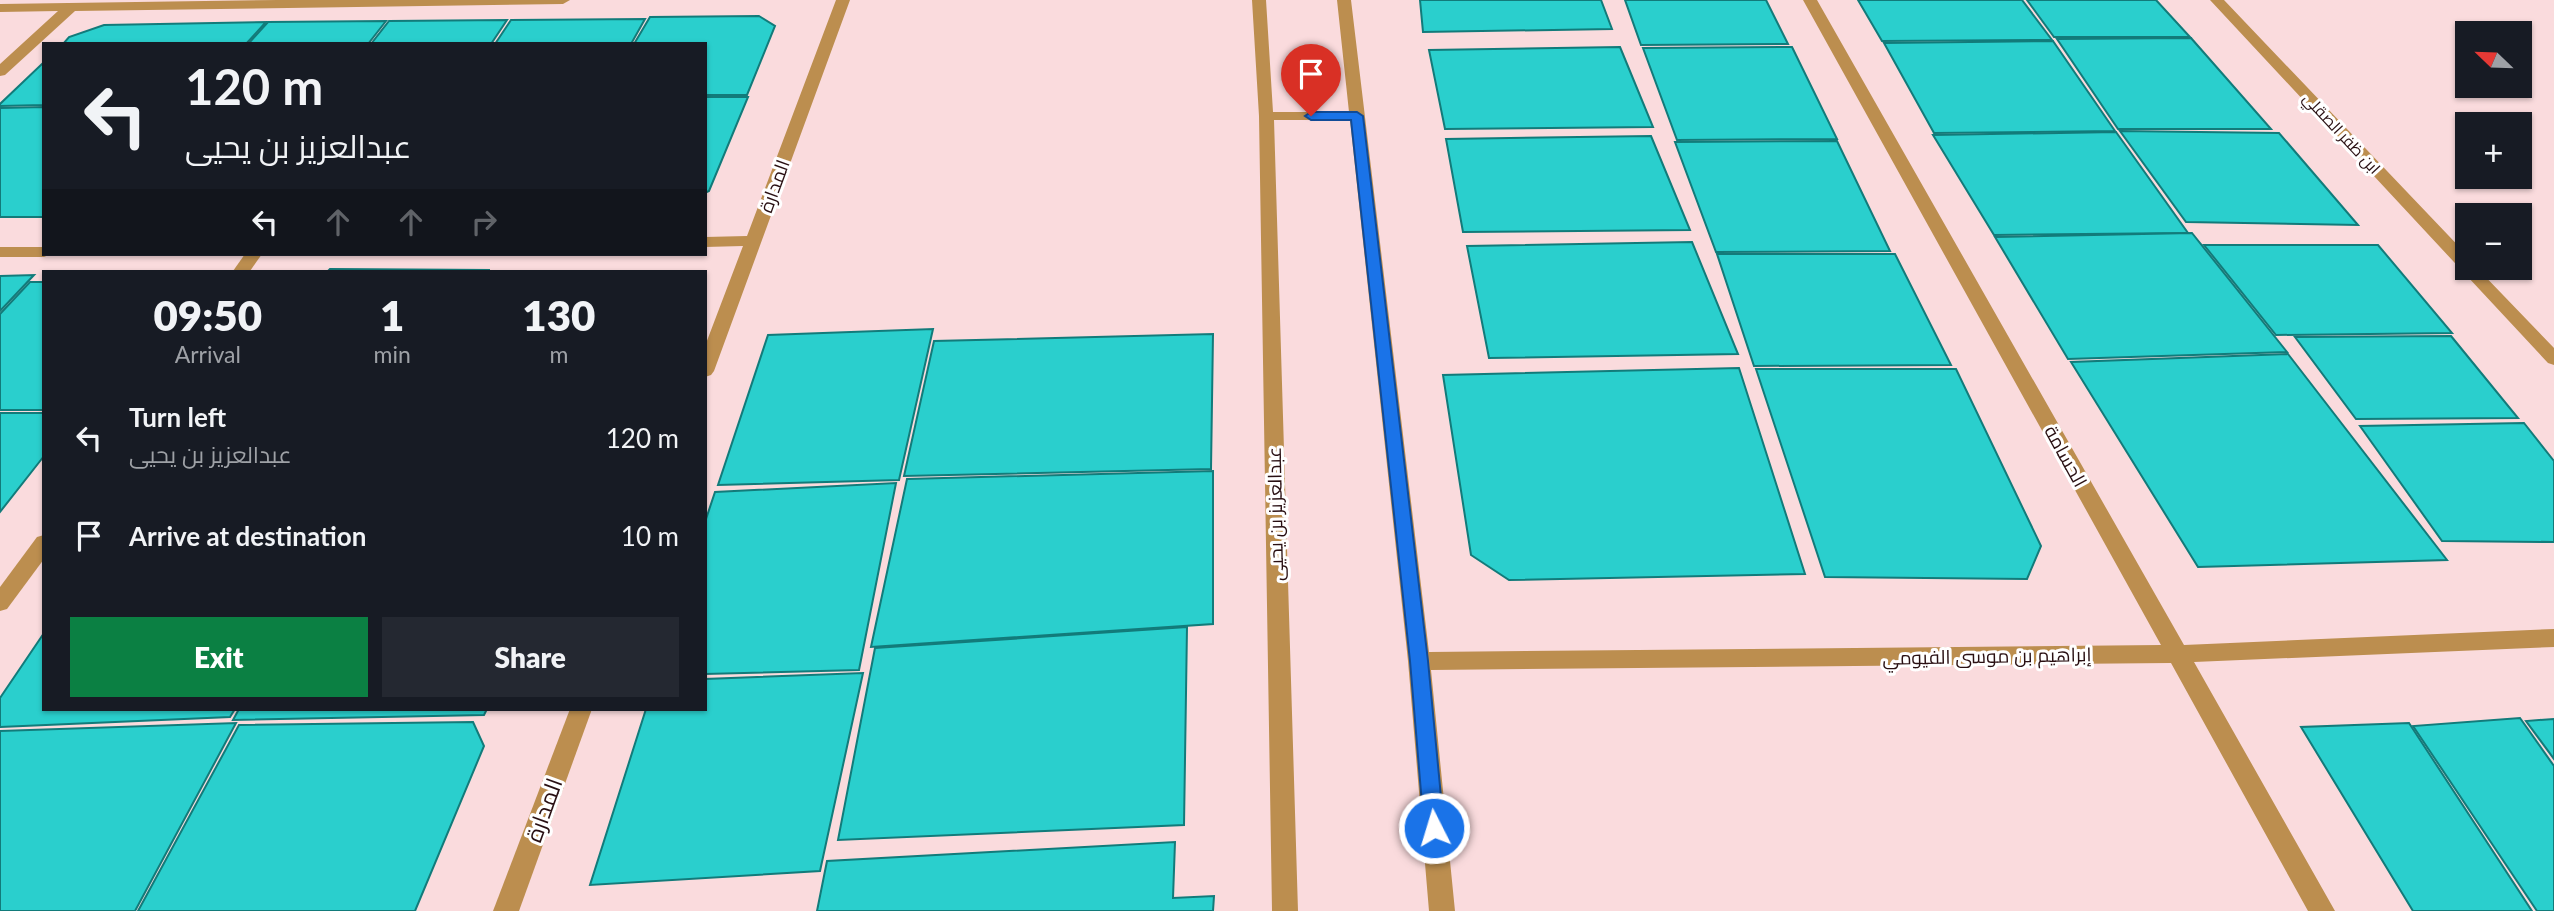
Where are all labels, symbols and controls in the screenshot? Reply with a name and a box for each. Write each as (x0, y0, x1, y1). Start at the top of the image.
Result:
north arrow (2455, 21, 2532, 98)
map controls (2455, 21, 2532, 280)
pin (1281, 44, 1341, 116)
icon: arrive (1292, 55, 1330, 93)
text: 120 m (185, 57, 323, 115)
icon: left (70, 70, 161, 161)
street label: ابن ظفر الصقلي (2296, 88, 2385, 181)
button: + (2455, 112, 2532, 189)
text: عبدالعزيز بن يحيى (185, 126, 411, 165)
street label: المدارة (753, 156, 795, 216)
icon: left (246, 203, 284, 241)
icon: ahead (319, 203, 357, 241)
icon: ahead (392, 203, 430, 241)
icon: right (465, 203, 503, 241)
button: − (2455, 203, 2532, 280)
text: 09:50 (154, 290, 262, 340)
text: 1 (380, 290, 404, 340)
text: 130 (522, 290, 595, 340)
text: Arrival (175, 340, 241, 368)
text: min (374, 340, 411, 368)
text: m (549, 340, 568, 368)
text: Turn left (129, 401, 226, 433)
icon: left (70, 419, 108, 457)
street label: الحسامة (2040, 421, 2093, 491)
text: 120 m (606, 422, 679, 454)
text: عبدالعزيز بن يحيى (129, 440, 292, 468)
street label: عبدالعزيز بن يحيى (1262, 447, 1288, 581)
icon: arrive (70, 517, 108, 555)
text: Arrive at destination (129, 520, 366, 552)
text: 10 m (621, 520, 679, 552)
button: Exit (70, 617, 368, 697)
button: Share (382, 617, 679, 697)
street label: إبراهيم بن موسى الفيومي (1882, 642, 2092, 673)
street label: المدارة (519, 774, 568, 845)
position arrow (1397, 791, 1471, 865)

